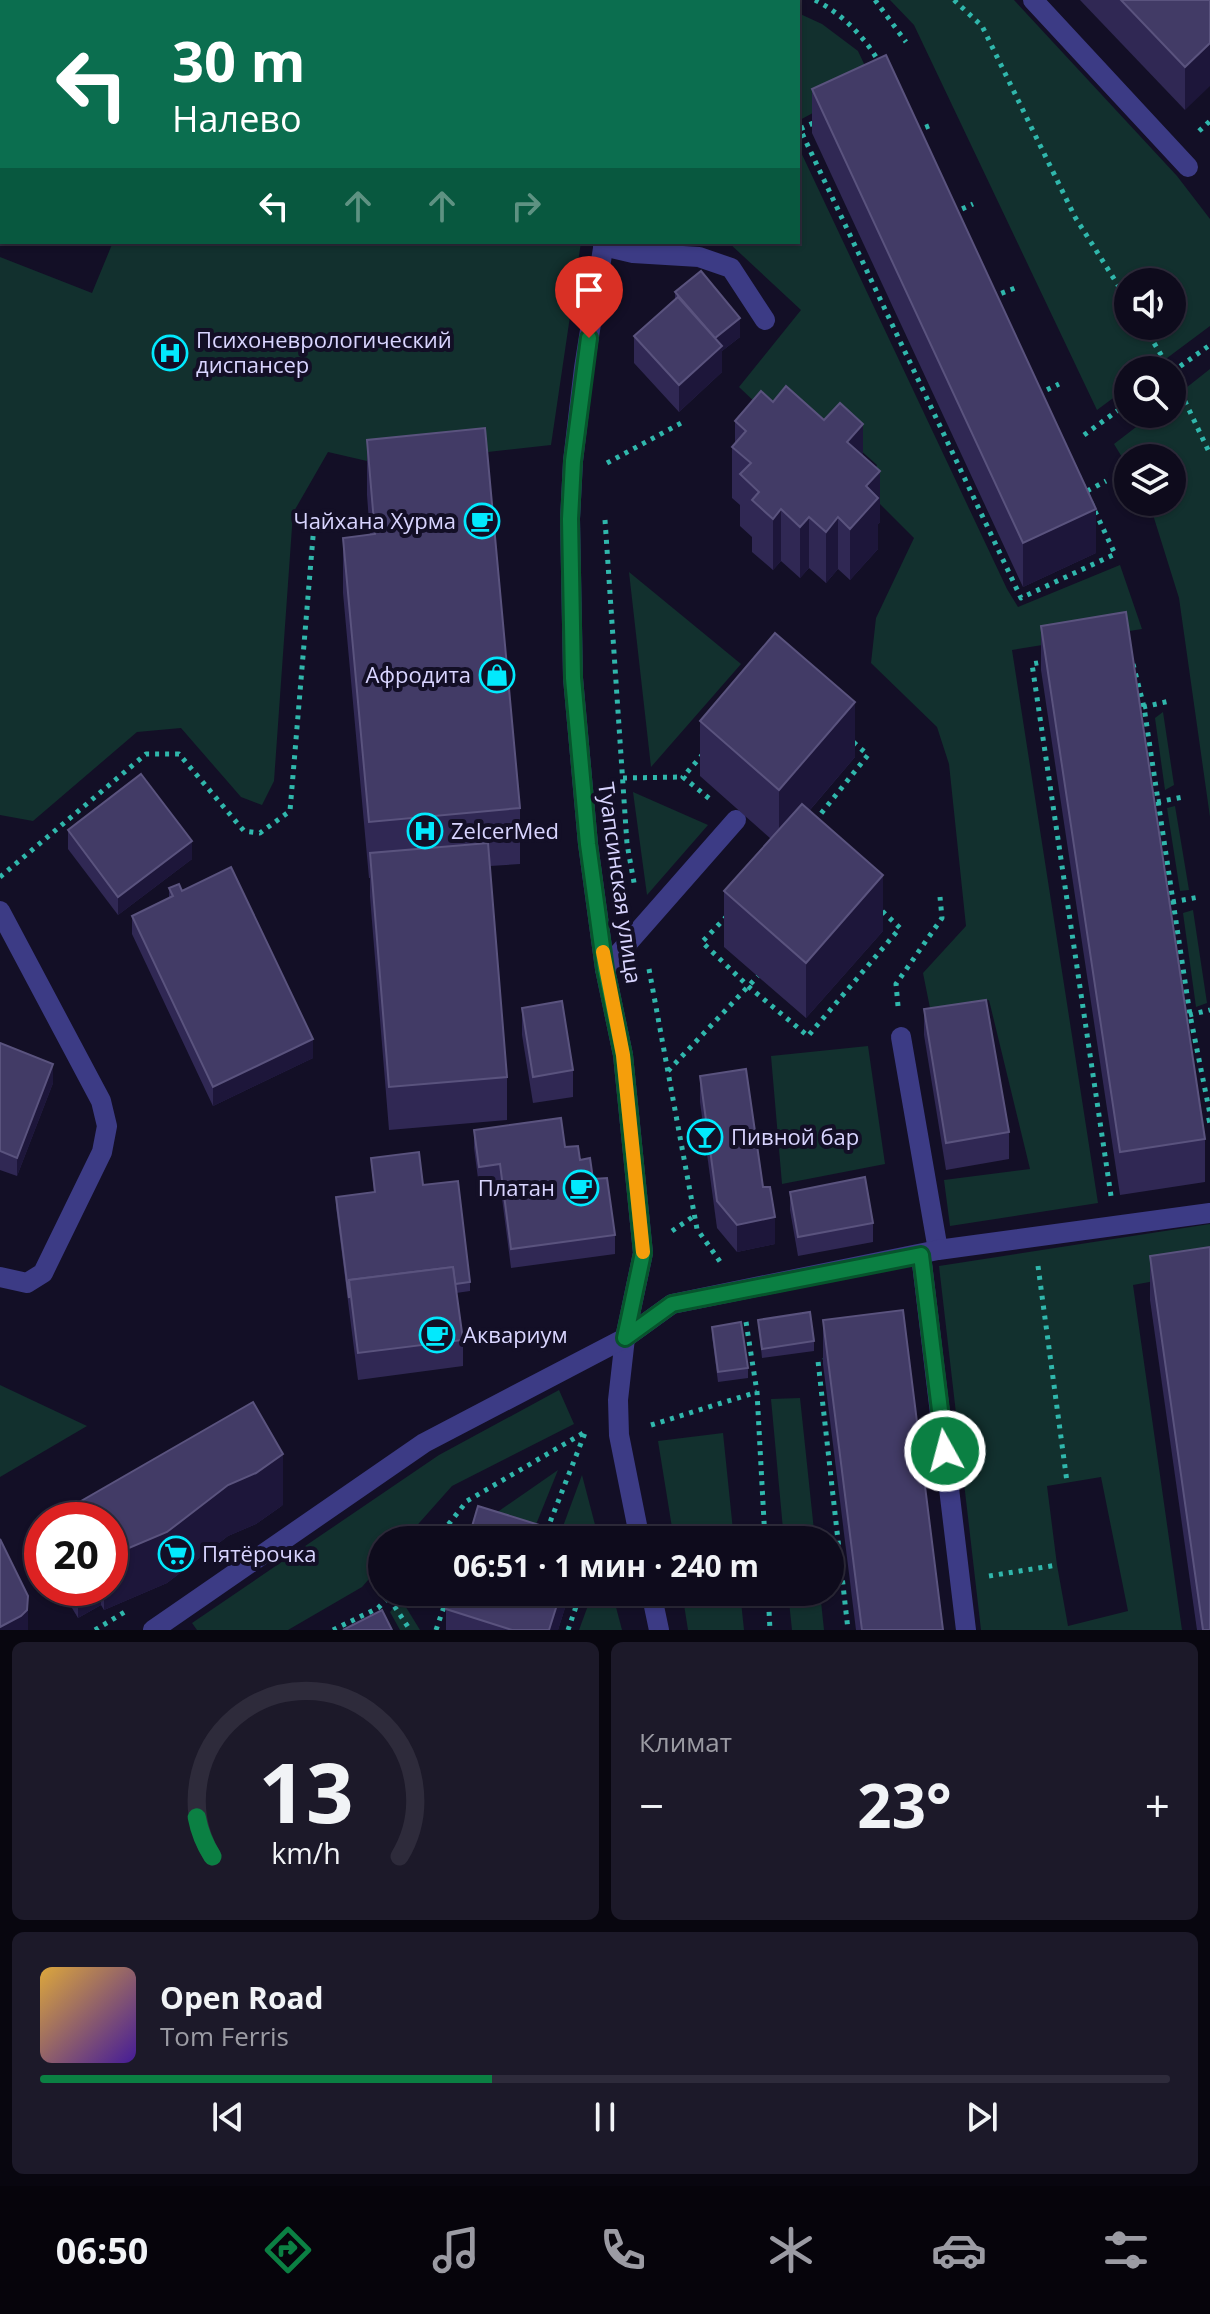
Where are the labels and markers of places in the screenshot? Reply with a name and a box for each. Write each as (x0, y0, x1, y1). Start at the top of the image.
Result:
pin (555, 256, 623, 338)
place label: Психоневрологический диспансер (196, 324, 452, 379)
hospital icon: Психоневрологический диспансер (151, 334, 189, 372)
cafe icon: Чайхана Хурма (463, 502, 501, 540)
place label: Чайхана Хурма (293, 505, 456, 535)
shop icon: Афродита (478, 656, 516, 694)
place label: Афродита (365, 659, 471, 689)
hospital icon: ZelcerMed (406, 812, 444, 850)
place label: ZelcerMed (451, 815, 559, 845)
bar icon: Пивной бар (686, 1118, 724, 1156)
place label: Пивной бар (731, 1121, 859, 1151)
cafe icon: Платан (562, 1169, 600, 1207)
place label: Платан (478, 1172, 555, 1202)
cafe icon: Аквариум (418, 1316, 456, 1354)
place label: Аквариум (463, 1319, 568, 1349)
supermarket icon: Пятёрочка (157, 1535, 195, 1573)
place label: Пятёрочка (202, 1538, 317, 1568)

